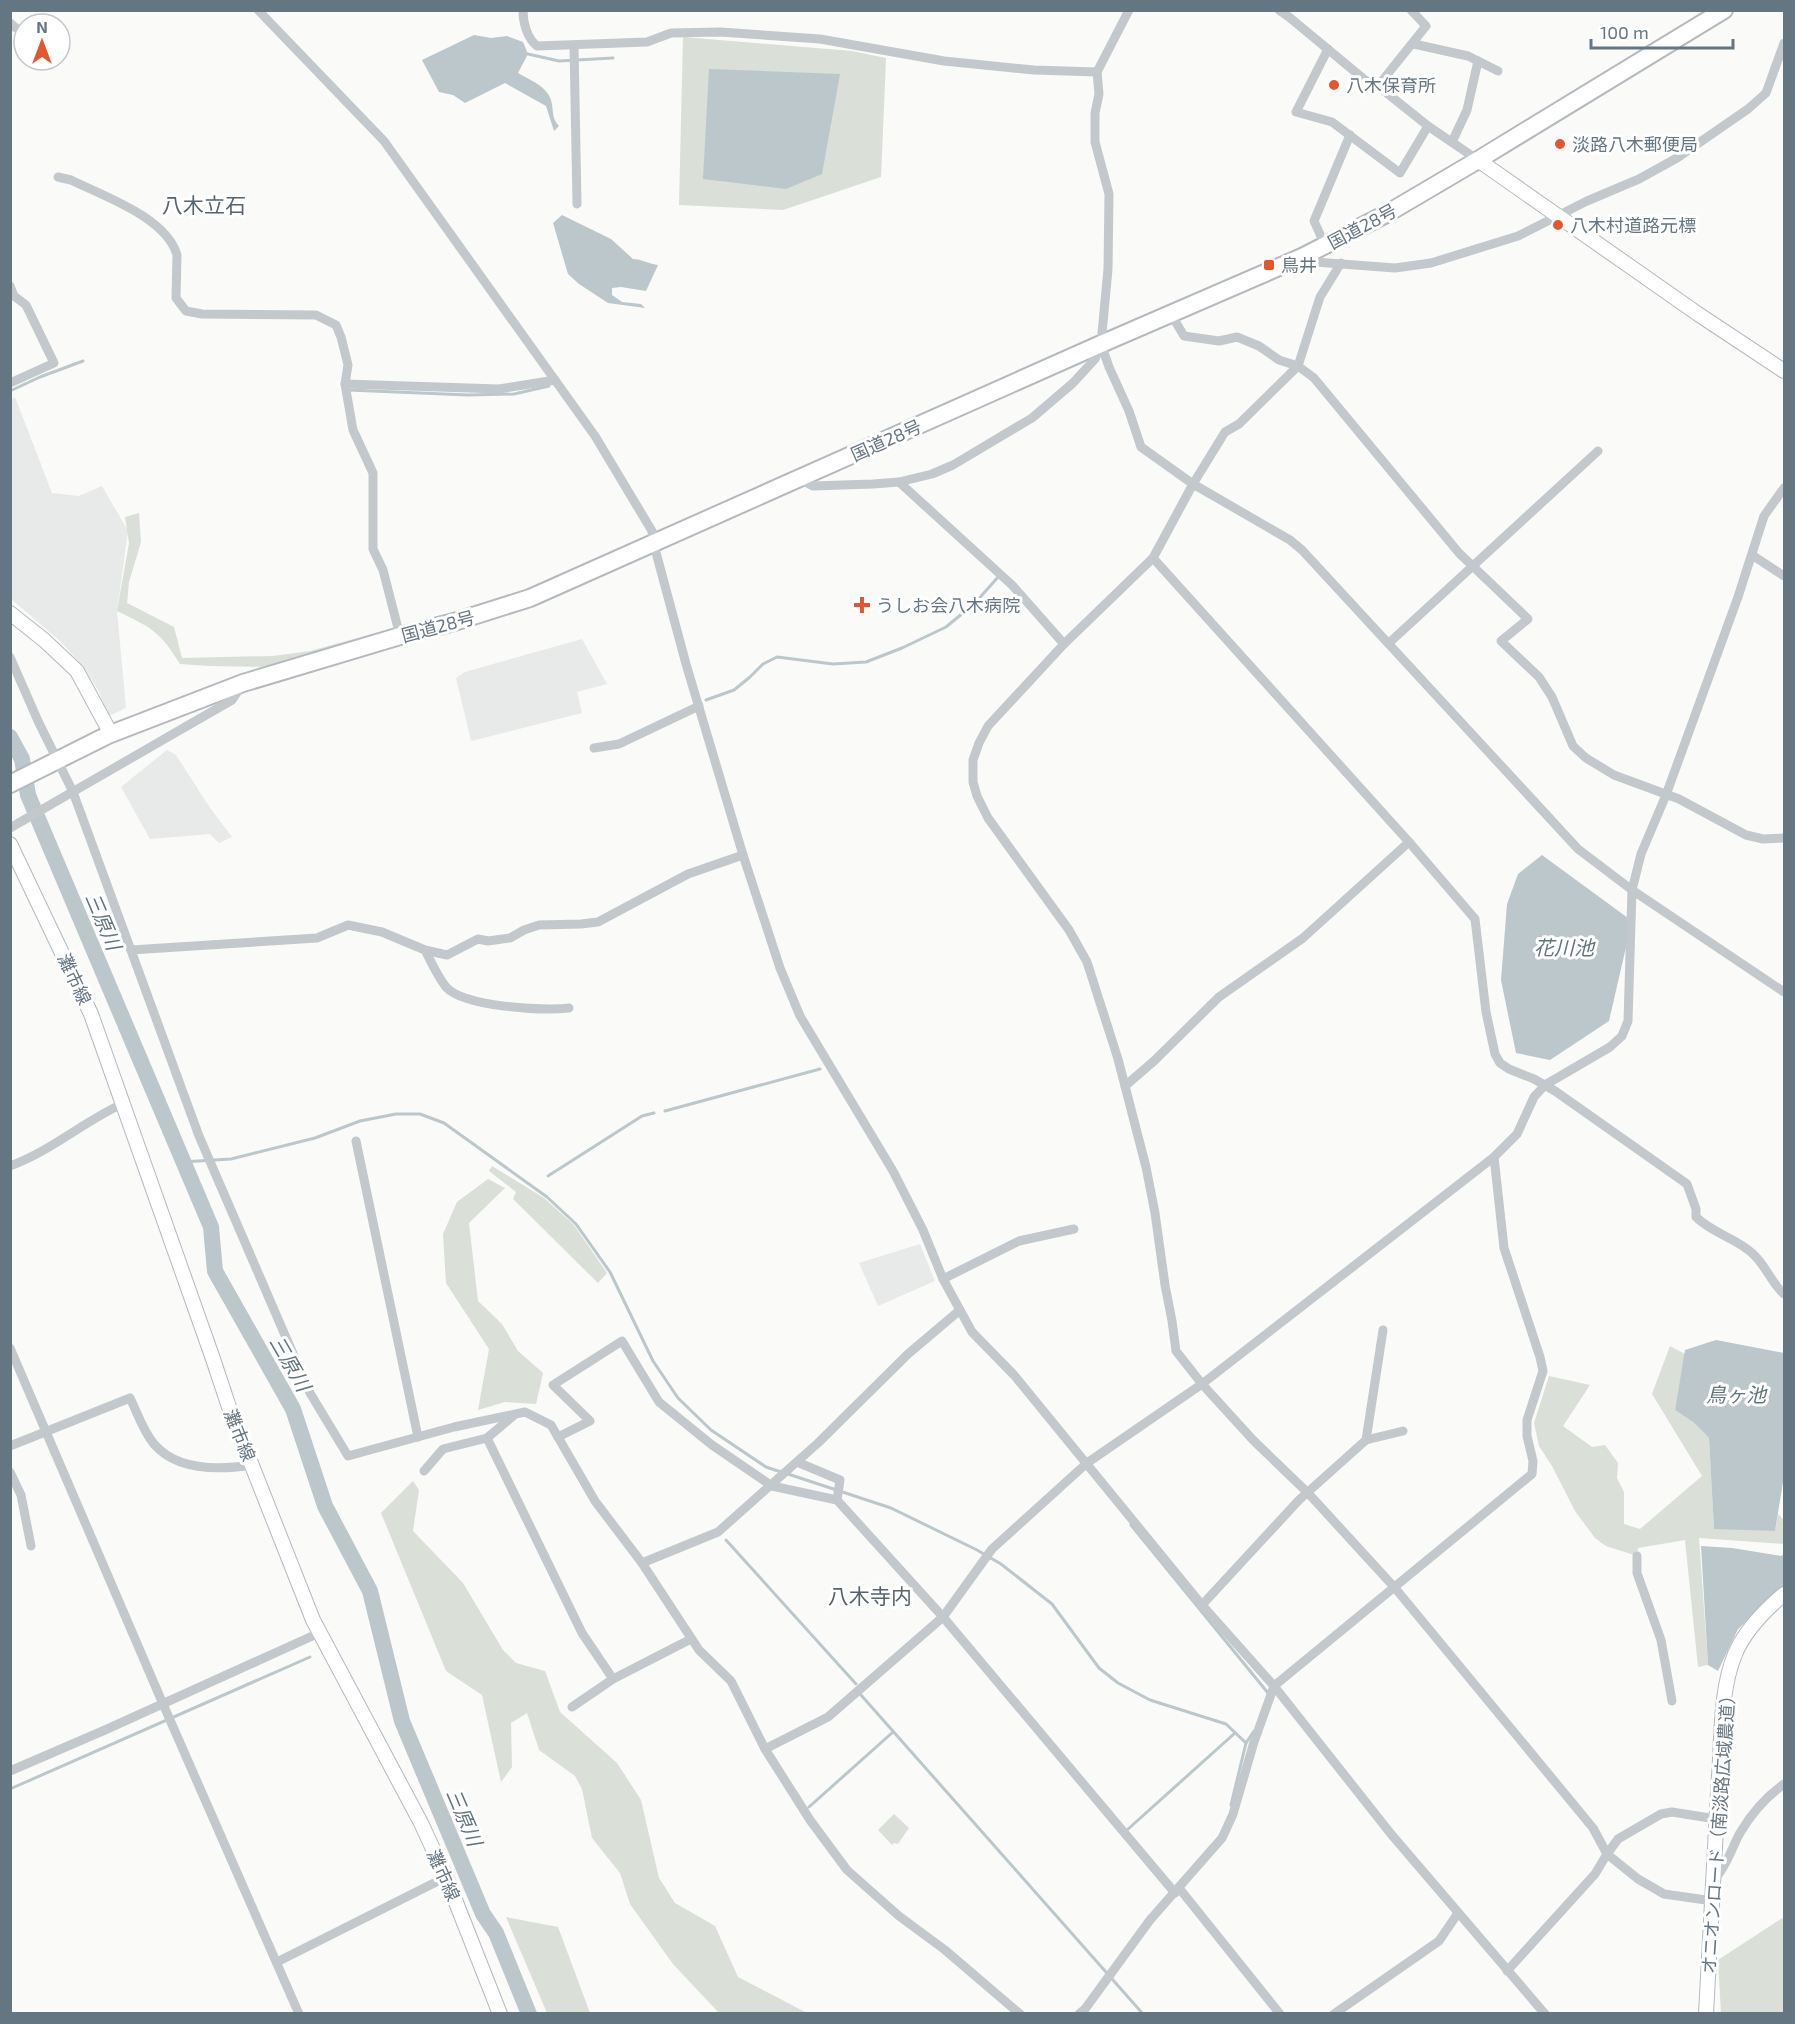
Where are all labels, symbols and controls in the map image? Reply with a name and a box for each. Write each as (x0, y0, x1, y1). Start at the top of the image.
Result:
north arrow (12, 12, 72, 72)
scale bar (1591, 12, 1734, 50)
text: N (36, 17, 48, 36)
text: 100 m (1600, 21, 1649, 43)
place label: 八木保育所 (1346, 74, 1436, 96)
marker: 八木保育所 (1327, 78, 1341, 92)
place label: 淡路八木郵便局 (1572, 133, 1698, 155)
marker: 淡路八木郵便局 (1553, 137, 1567, 151)
district label: 八木立石 (162, 192, 246, 217)
street label: 国道28号 (1324, 199, 1400, 253)
place label: 八木村道路元標 (1570, 214, 1696, 236)
marker: 八木村道路元標 (1551, 218, 1565, 232)
place label: 鳥井 (1281, 254, 1317, 276)
marker: 鳥井 (1262, 258, 1276, 272)
street label: 国道28号 (847, 415, 925, 465)
place label: うしお会八木病院 (876, 594, 1020, 616)
marker: うしお会八木病院 (853, 596, 871, 614)
street label: 国道28号 (399, 606, 477, 646)
water label: 三原川 (81, 889, 128, 955)
water label: 花川池 (1534, 935, 1596, 959)
street label: 灘市線 (54, 950, 96, 1008)
water label: 三原川 (266, 1331, 317, 1397)
water label: 鳥ヶ池 (1706, 1382, 1768, 1406)
street label: 灘市線 (220, 1406, 260, 1464)
district label: 八木寺内 (828, 1583, 912, 1608)
street label: オニオンロード（南淡路広域農道） (1697, 1686, 1739, 1974)
water label: 三原川 (442, 1785, 489, 1851)
street label: 灘市線 (423, 1846, 465, 1904)

